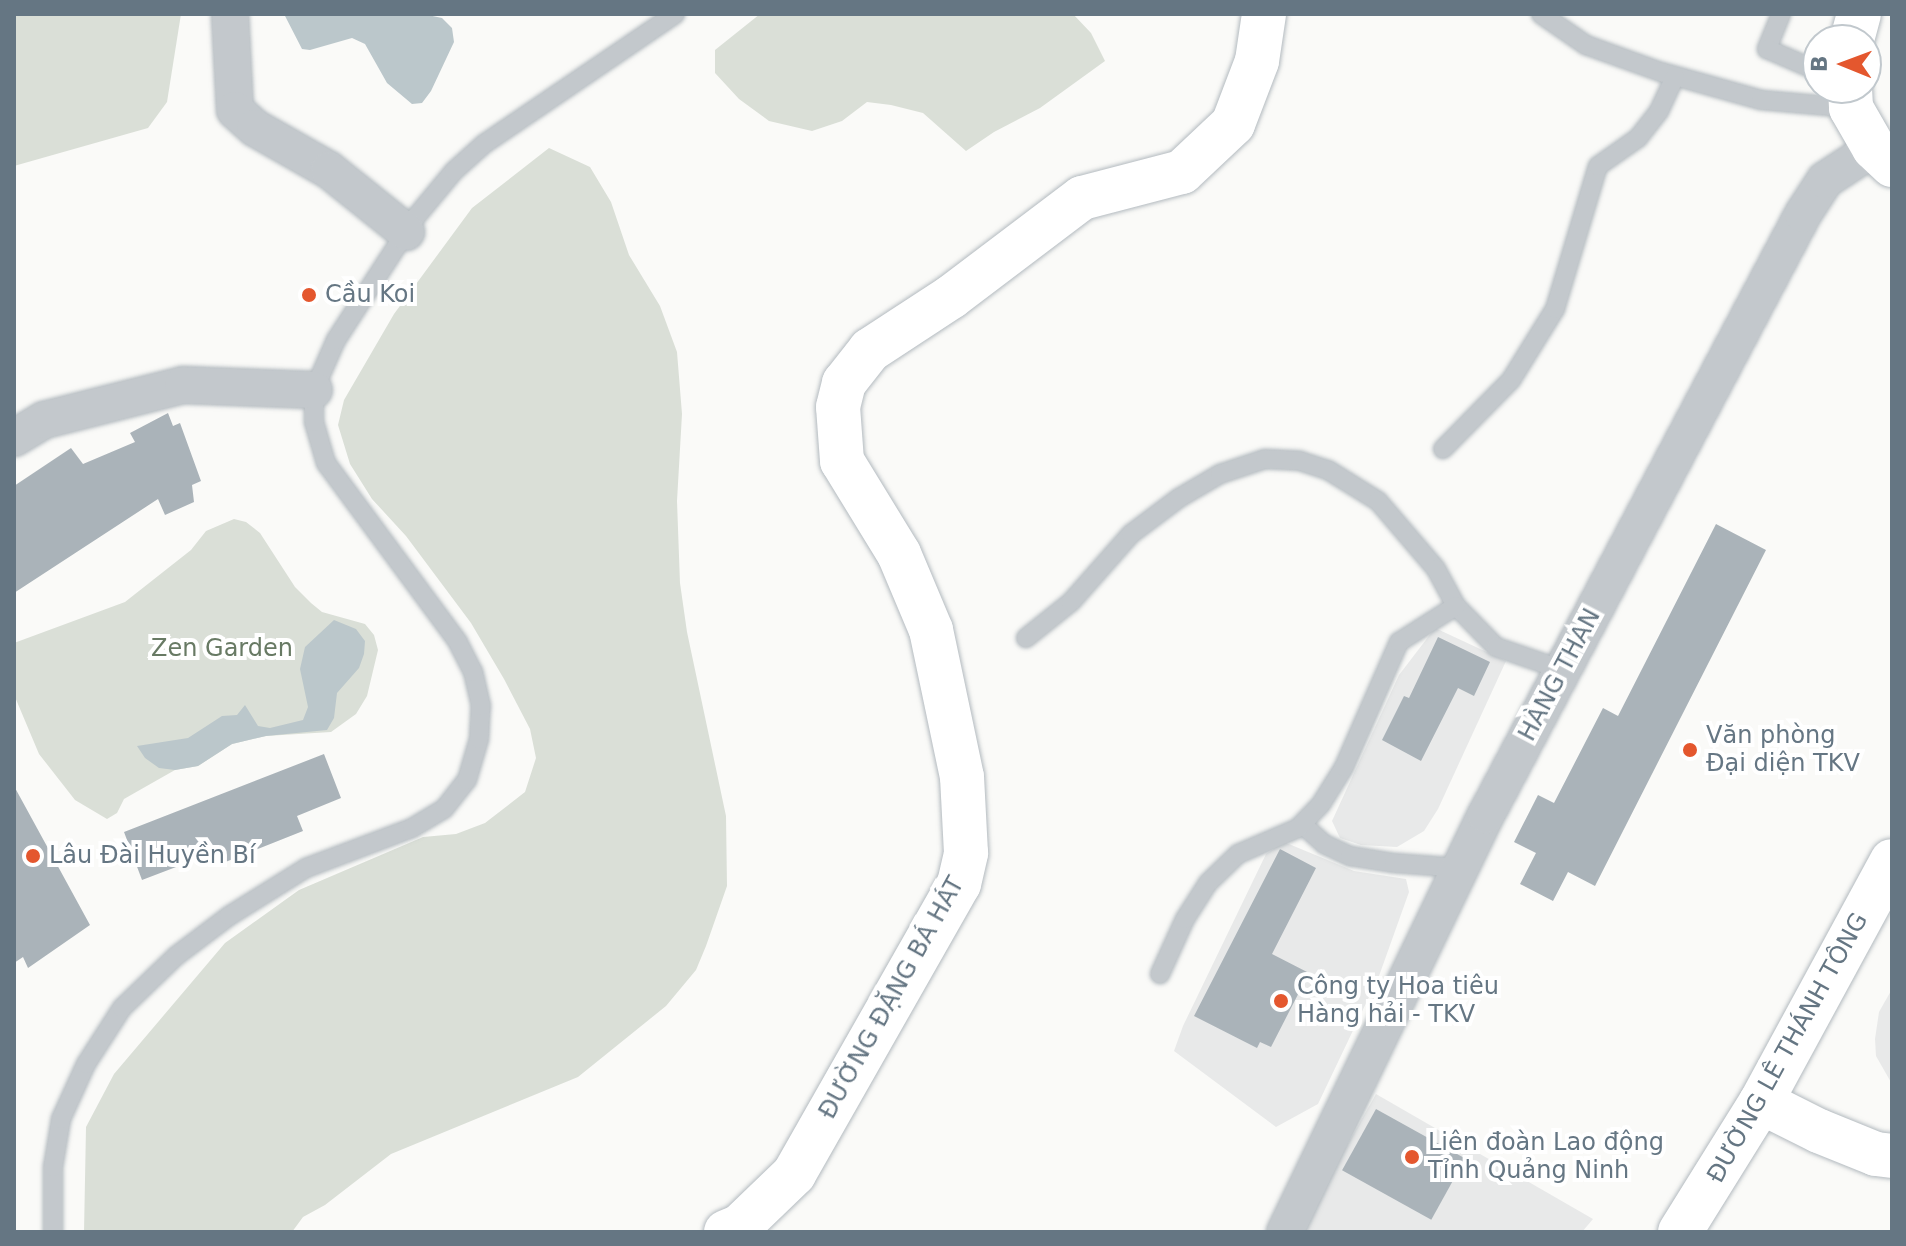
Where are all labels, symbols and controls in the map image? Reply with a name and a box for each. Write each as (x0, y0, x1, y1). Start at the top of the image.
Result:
north arrow (1802, 24, 1882, 104)
text: B (1807, 55, 1832, 72)
place label: Cầu Koi (325, 281, 415, 309)
marker: Cầu Koi (300, 286, 318, 304)
street label: HÀNG THAN (1513, 604, 1607, 746)
park label: Zen Garden (151, 635, 293, 663)
place label: Văn phòng Đại diện TKV (1706, 722, 1860, 778)
marker: Văn phòng Đại diện TKV (1681, 741, 1699, 759)
place label: Lâu Đài Huyền Bí (49, 842, 256, 870)
marker: Lâu Đài Huyền Bí (24, 847, 42, 865)
street label: ĐƯỜNG ĐẶNG BÁ HÁT (813, 872, 971, 1124)
street label: ĐƯỜNG LÊ THÁNH TÔNG (1702, 908, 1874, 1188)
place label: Công ty Hoa tiêu Hàng hải - TKV (1297, 973, 1499, 1029)
marker: Công ty Hoa tiêu Hàng hải - TKV (1272, 992, 1290, 1010)
place label: Liên đoàn Lao động Tỉnh Quảng Ninh (1428, 1129, 1664, 1185)
marker: Liên đoàn Lao động Tỉnh Quảng Ninh (1403, 1148, 1421, 1166)

